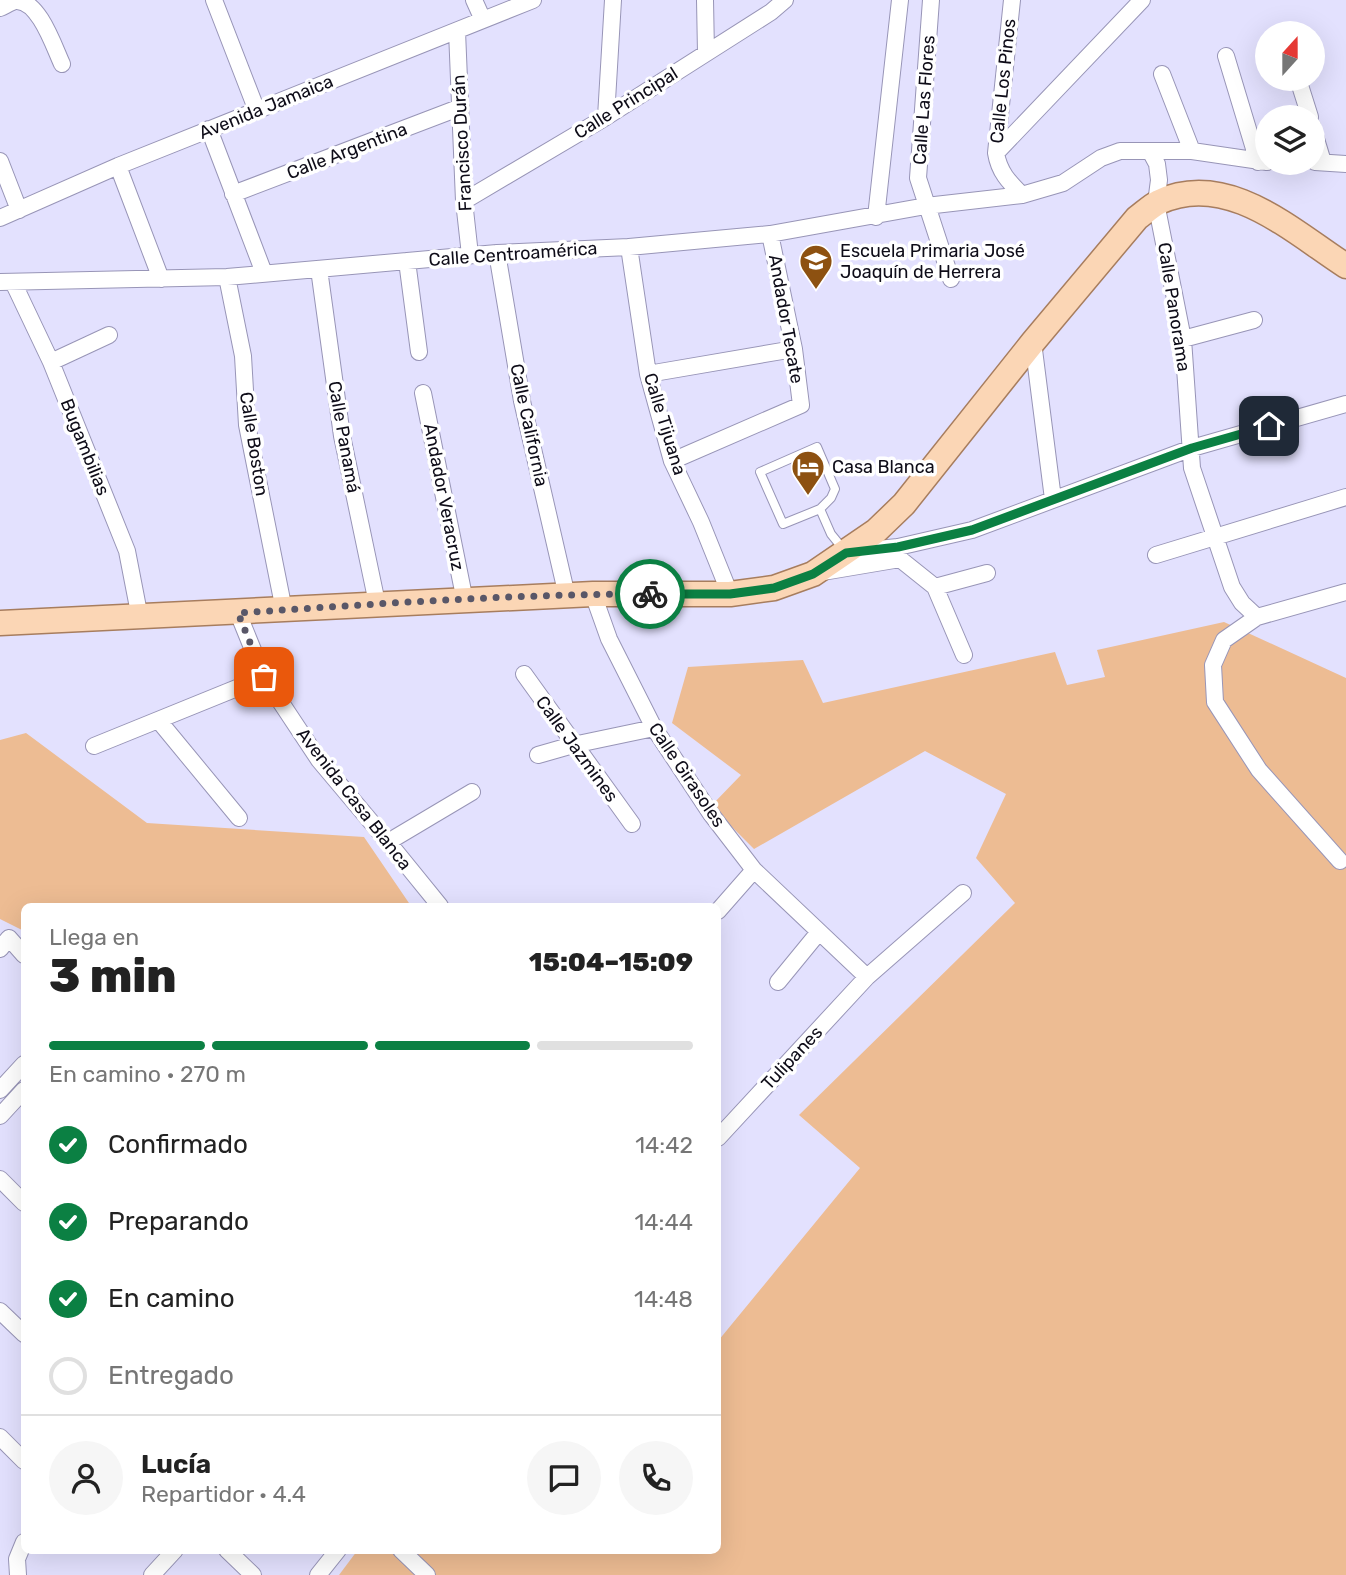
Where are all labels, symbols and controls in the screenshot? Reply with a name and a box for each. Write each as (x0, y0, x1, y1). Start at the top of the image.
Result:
street label: Calle Los Pinos (986, 18, 1020, 144)
north arrow (1255, 21, 1325, 91)
map controls (1255, 21, 1325, 175)
street label: Calle Las Flores (908, 34, 940, 166)
street label: Calle Principal (570, 62, 682, 144)
street label: Avenida Jamaica (196, 70, 336, 144)
street label: Francisco Durán (447, 74, 477, 212)
button: layers (1255, 105, 1325, 175)
street label: Calle Argentina (284, 118, 410, 184)
street label: Calle Centroamérica (428, 237, 598, 271)
place label: Escuela Primaria José Joaquín de Herrera (840, 240, 1025, 283)
street label: Calle Panorama (1153, 241, 1195, 373)
school or university icon: Escuela Primaria José Joaquín de Herrera (797, 242, 835, 291)
street label: Andador Tecate (764, 253, 808, 385)
street label: Calle California (505, 362, 553, 488)
street label: Calle Tijuana (639, 370, 691, 478)
street label: Calle Panamá (323, 379, 365, 495)
street label: Calle Boston (235, 390, 273, 498)
street label: Bugambilias (56, 395, 114, 499)
pin (1239, 396, 1299, 456)
icon: home (1250, 407, 1288, 445)
street label: Andador Veracruz (419, 422, 469, 572)
hotel icon: Casa Blanca (789, 448, 827, 497)
place label: Casa Blanca (832, 456, 935, 478)
courier (615, 559, 685, 629)
icon: bike (631, 575, 669, 613)
pin (234, 647, 294, 707)
icon: bag (245, 658, 283, 696)
street label: Calle Jazmines (531, 692, 623, 806)
street label: Calle Girasoles (644, 718, 730, 832)
street label: Avenida Casa Blanca (292, 724, 416, 874)
text: Llega en (49, 923, 139, 951)
text: 15:04–15:09 (529, 947, 693, 978)
text: 3 min (49, 949, 177, 1004)
street label: Tulipanes (757, 1021, 827, 1095)
text: En camino · 270 m (49, 1060, 246, 1088)
icon: check (49, 1126, 87, 1164)
text: Confirmado (108, 1129, 248, 1160)
text: 14:42 (635, 1131, 693, 1159)
icon: check (49, 1203, 87, 1241)
text: Preparando (108, 1206, 249, 1237)
text: 14:44 (634, 1208, 693, 1236)
icon: check (49, 1280, 87, 1318)
text: En camino (108, 1283, 235, 1314)
text: 14:48 (634, 1285, 693, 1313)
text: Entregado (108, 1360, 234, 1391)
button: person (49, 1441, 123, 1515)
button: chat (527, 1441, 601, 1515)
button: phone (619, 1441, 693, 1515)
text: Lucía (141, 1449, 211, 1480)
text: Repartidor · 4.4 (141, 1480, 306, 1508)

